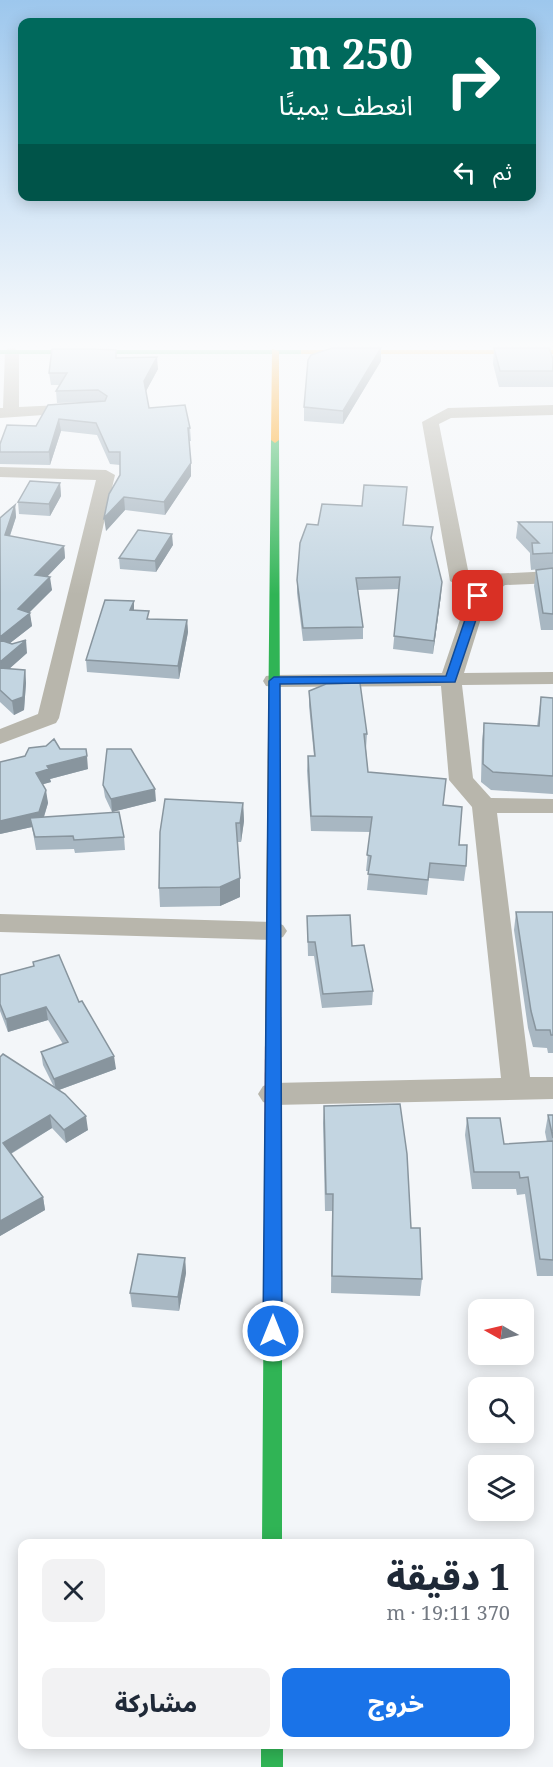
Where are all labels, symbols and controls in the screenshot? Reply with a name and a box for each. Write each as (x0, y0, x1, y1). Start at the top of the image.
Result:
text: 250 m (289, 24, 413, 81)
icon: right (434, 42, 512, 120)
text: انعطف يمينًا (279, 86, 413, 123)
icon: left (448, 156, 481, 189)
text: ثم (493, 156, 512, 186)
pin (452, 570, 503, 621)
icon: arrive (461, 579, 494, 612)
position arrow (241, 1299, 305, 1363)
north arrow (468, 1299, 534, 1365)
map controls (468, 1299, 534, 1521)
button: search (468, 1377, 534, 1443)
button: layers (468, 1455, 534, 1521)
text: 1 دقيقة (386, 1552, 510, 1601)
button: close (42, 1559, 105, 1622)
text: 370 m · 19:11 (387, 1599, 510, 1626)
button: مشاركة (42, 1668, 270, 1737)
button: خروج (282, 1668, 510, 1737)

